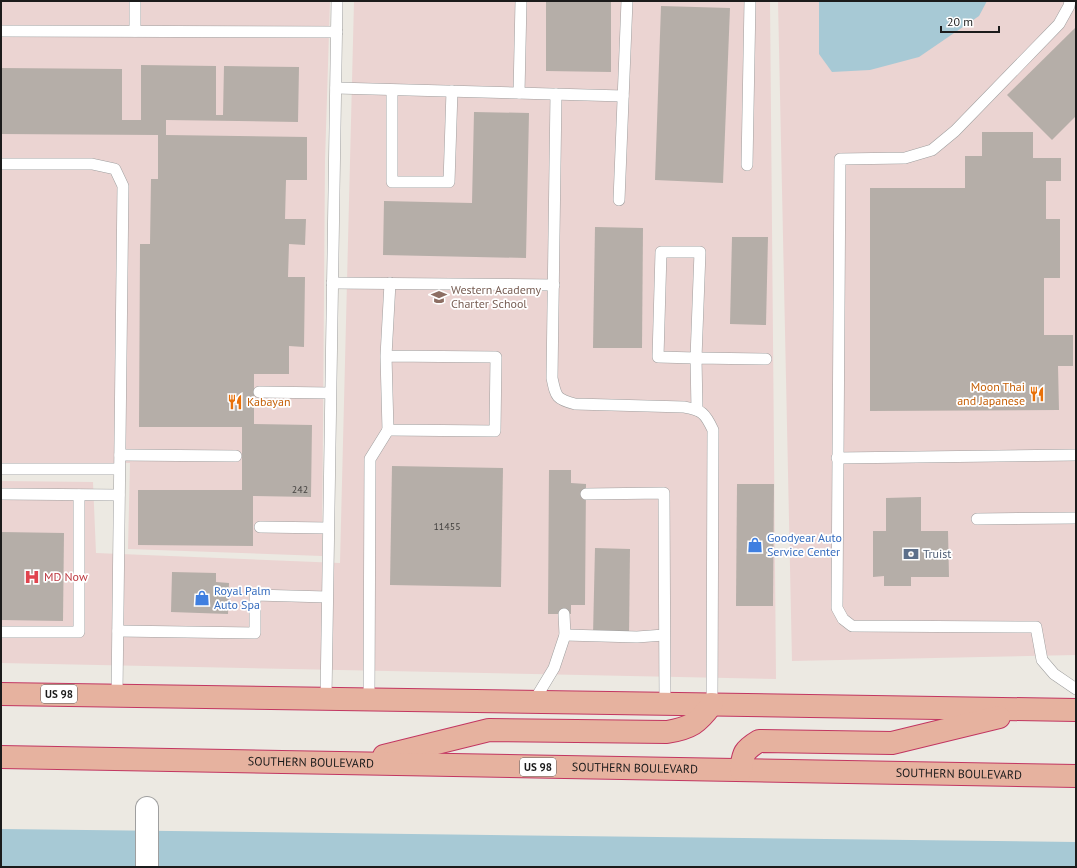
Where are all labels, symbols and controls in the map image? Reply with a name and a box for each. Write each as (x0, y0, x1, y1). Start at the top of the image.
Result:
scale bar (941, 8, 999, 34)
text: 20 m (947, 14, 973, 29)
place label: Western Academy Charter School (451, 282, 542, 311)
school or university icon: Western Academy Charter School (430, 288, 448, 306)
place label: Moon Thai and Japanese (957, 379, 1025, 408)
restaurant icon: Moon Thai and Japanese (1028, 385, 1046, 403)
restaurant icon: Kabayan (226, 393, 244, 411)
place label: Kabayan (247, 394, 290, 409)
house number: 242 (292, 483, 308, 496)
house number: 11455 (433, 520, 461, 533)
place label: Goodyear Auto Service Center (767, 530, 842, 559)
shop icon: Goodyear Auto Service Center (746, 536, 764, 554)
bank icon: Truist (902, 545, 920, 563)
place label: Truist (923, 546, 951, 561)
hospital icon: MD Now (23, 568, 41, 586)
place label: MD Now (44, 569, 88, 584)
place label: Royal Palm Auto Spa (214, 583, 271, 612)
shop icon: Royal Palm Auto Spa (193, 589, 211, 607)
road number: US 98 (41, 685, 77, 703)
street label: SOUTHERN BOULEVARD (248, 753, 374, 771)
road number: US 98 (520, 758, 556, 776)
street label: SOUTHERN BOULEVARD (572, 759, 698, 776)
street label: SOUTHERN BOULEVARD (896, 765, 1022, 782)

